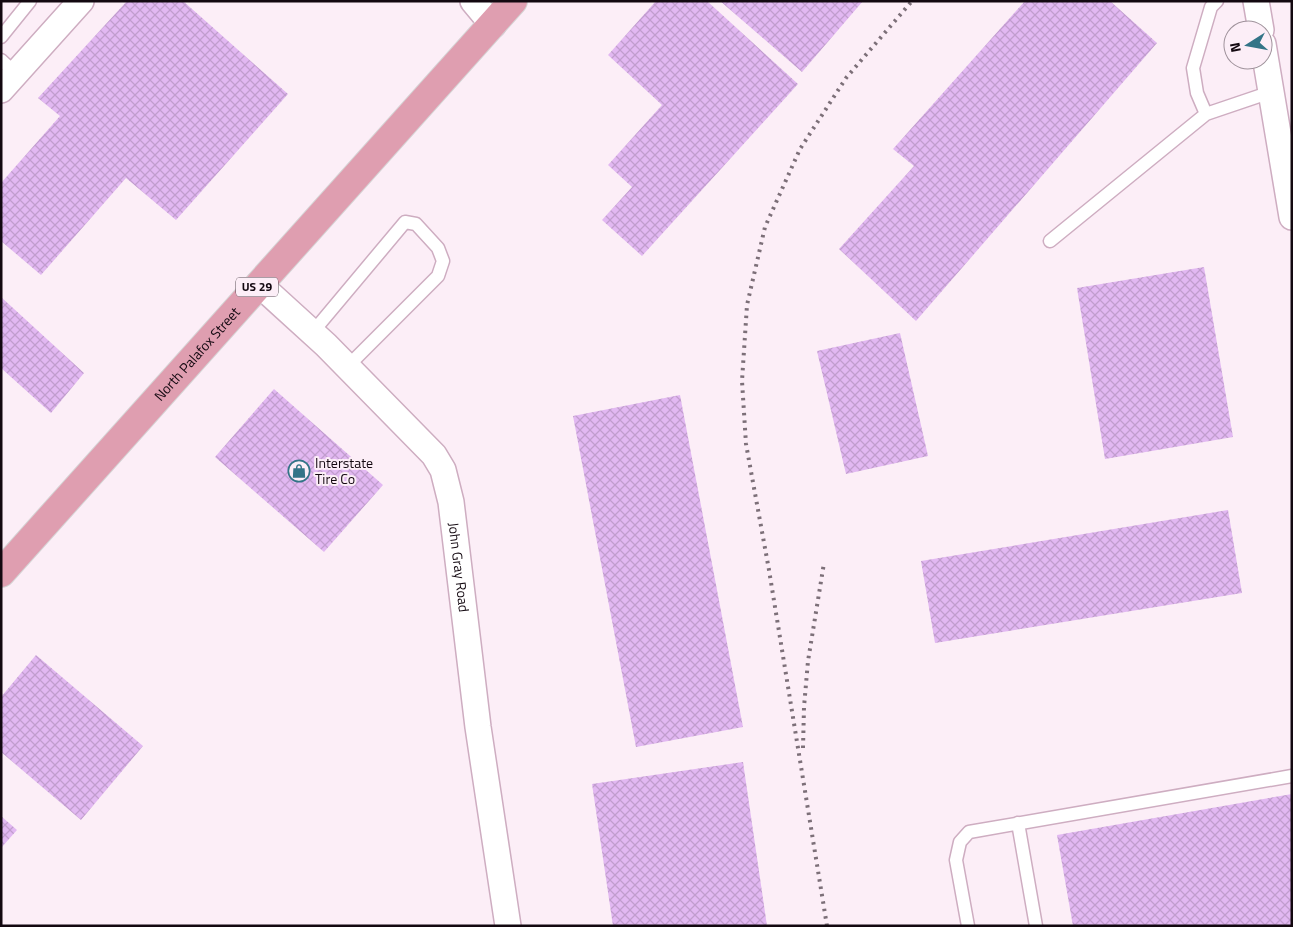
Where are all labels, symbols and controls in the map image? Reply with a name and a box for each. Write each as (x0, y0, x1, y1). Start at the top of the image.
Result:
north arrow (1223, 20, 1273, 70)
text: N (1224, 41, 1246, 54)
road number: US 29 (236, 278, 278, 296)
street label: North Palafox Street (149, 302, 245, 405)
place label: Interstate Tire Co (315, 452, 373, 489)
shop icon: Interstate Tire Co (287, 459, 311, 483)
street label: John Gray Road (444, 521, 475, 613)

